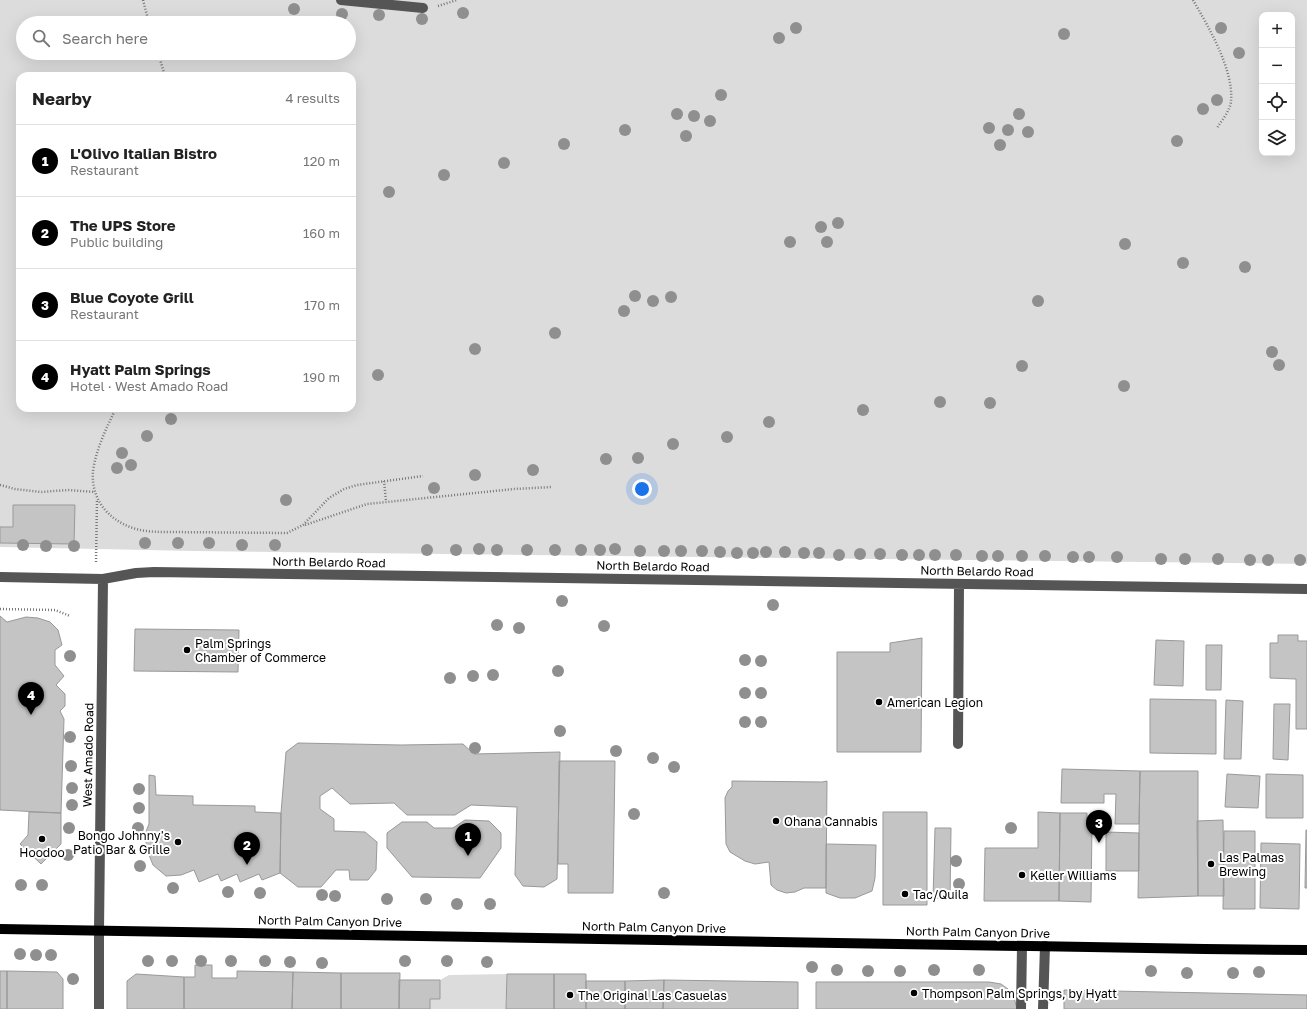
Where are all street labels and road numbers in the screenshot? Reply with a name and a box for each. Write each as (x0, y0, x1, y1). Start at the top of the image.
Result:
street label: North Belardo Road (272, 554, 386, 570)
street label: North Belardo Road (596, 558, 710, 574)
street label: North Belardo Road (920, 563, 1034, 579)
street label: West Amado Road (80, 703, 96, 807)
street label: North Palm Canyon Drive (258, 912, 402, 930)
street label: North Palm Canyon Drive (582, 918, 726, 936)
street label: North Palm Canyon Drive (906, 923, 1050, 941)

